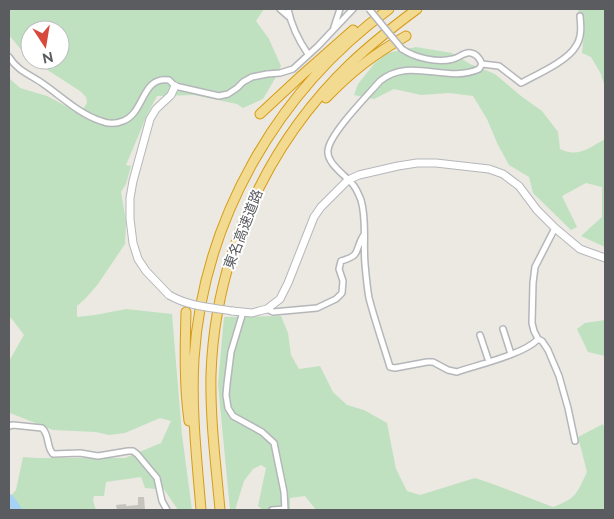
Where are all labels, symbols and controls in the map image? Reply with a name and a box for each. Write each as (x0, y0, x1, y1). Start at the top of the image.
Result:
north arrow (20, 20, 70, 70)
text: N (41, 49, 55, 67)
street label: 東名高速道路 (220, 187, 266, 271)

